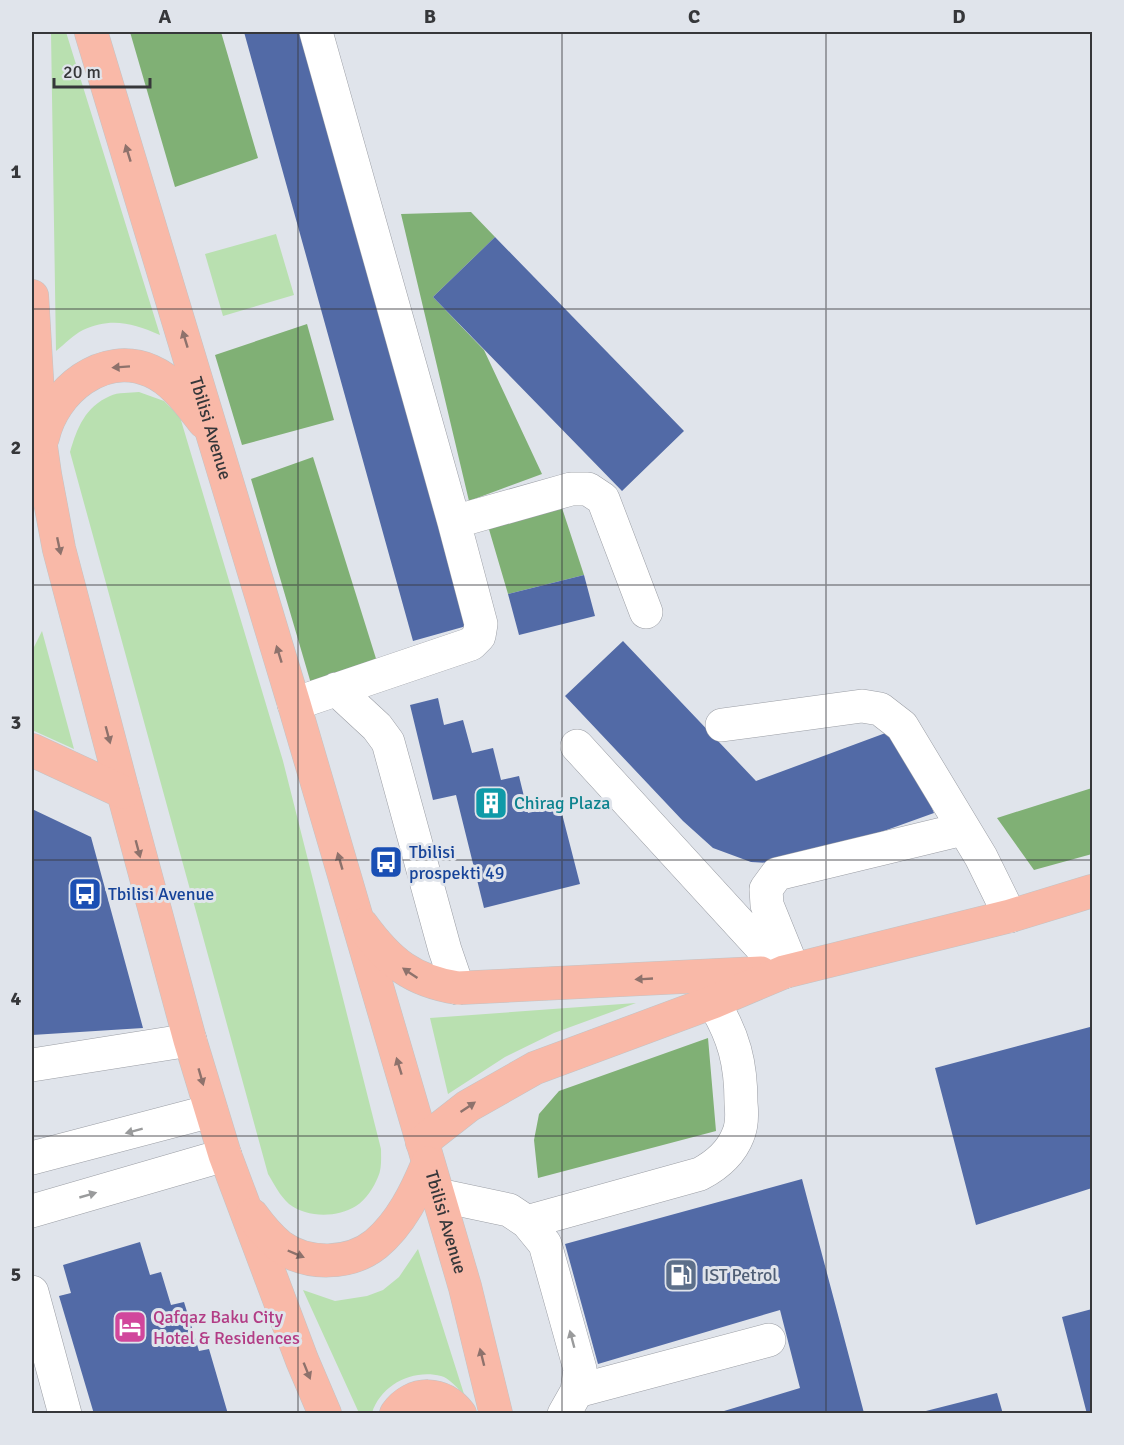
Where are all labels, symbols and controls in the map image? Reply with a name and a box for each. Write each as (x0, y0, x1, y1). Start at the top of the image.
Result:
text: A (159, 4, 172, 29)
text: B (424, 4, 436, 29)
text: C (688, 4, 700, 29)
text: D (952, 4, 966, 29)
scale bar (54, 51, 150, 89)
text: 20 m (63, 61, 101, 83)
one-way arrow (123, 144, 132, 162)
text: 1 (11, 159, 22, 184)
one-way arrow (180, 330, 189, 348)
one-way arrow (112, 362, 131, 372)
street label: Tbilisi Avenue (185, 374, 237, 482)
text: 2 (11, 435, 21, 460)
one-way arrow (55, 537, 64, 556)
one-way arrow (274, 644, 283, 662)
text: 3 (11, 710, 21, 735)
one-way arrow (104, 726, 113, 744)
building icon: Chirag Plaza (473, 785, 509, 821)
place label: Chirag Plaza (514, 792, 610, 814)
one-way arrow (134, 840, 143, 858)
place label: Tbilisi prospekti 49 (409, 841, 504, 884)
bus stop icon: Tbilisi prospekti 49 (368, 844, 404, 880)
one-way arrow (335, 852, 344, 870)
bus stop icon: Tbilisi Avenue (67, 876, 103, 912)
place label: Tbilisi Avenue (108, 883, 214, 905)
one-way arrow (402, 967, 419, 978)
one-way arrow (634, 974, 653, 983)
text: 4 (11, 986, 22, 1011)
one-way arrow (394, 1057, 403, 1075)
one-way arrow (197, 1068, 206, 1086)
one-way arrow (460, 1101, 477, 1112)
one-way arrow (125, 1126, 143, 1136)
street label: Tbilisi Avenue (420, 1168, 472, 1276)
one-way arrow (79, 1190, 97, 1199)
one-way arrow (287, 1249, 305, 1259)
fuel station icon: IST Petrol (663, 1257, 699, 1293)
text: 5 (11, 1262, 21, 1287)
place label: IST Petrol (704, 1264, 778, 1286)
place label: Qafqaz Baku City Hotel & Residences (153, 1306, 300, 1349)
hotel icon: Qafqaz Baku City Hotel & Residences (112, 1309, 148, 1345)
one-way arrow (566, 1330, 576, 1348)
one-way arrow (476, 1348, 486, 1366)
one-way arrow (302, 1363, 312, 1381)

